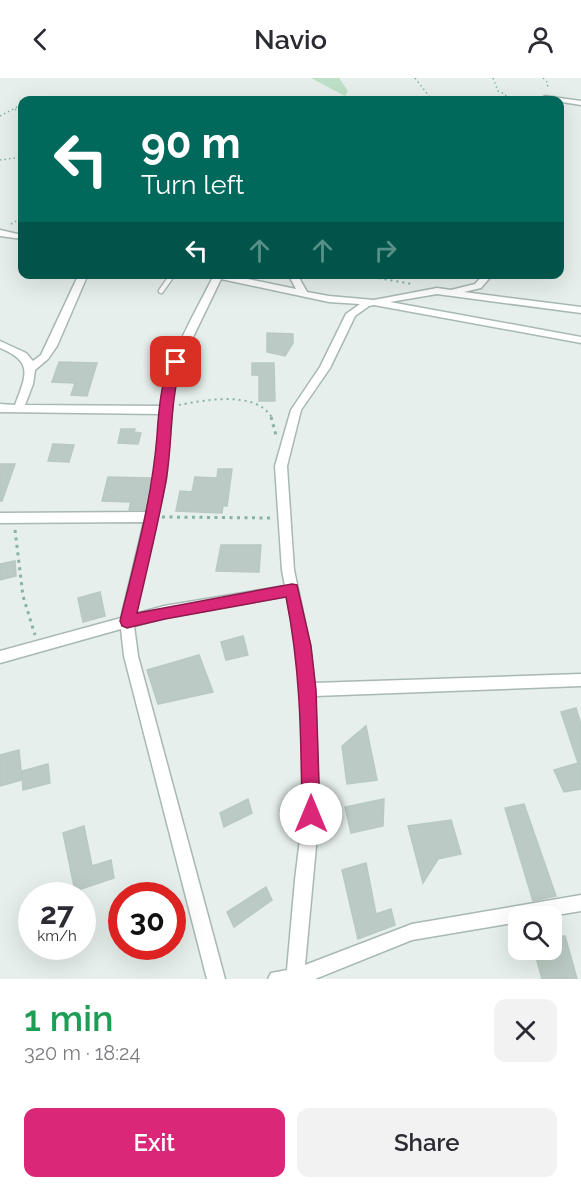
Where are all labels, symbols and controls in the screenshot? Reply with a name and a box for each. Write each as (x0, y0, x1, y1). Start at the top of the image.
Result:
icon: back (24, 23, 57, 56)
icon: person (524, 23, 557, 56)
text: Navio (254, 24, 327, 55)
text: 90 m (141, 119, 241, 168)
icon: left (42, 120, 120, 198)
text: Turn left (141, 169, 244, 200)
icon: left (180, 234, 213, 267)
icon: ahead (243, 234, 276, 267)
icon: ahead (306, 234, 339, 267)
icon: right (369, 234, 402, 267)
pin (150, 336, 201, 387)
icon: arrive (159, 345, 192, 378)
position arrow (279, 782, 343, 846)
speed limit sign: 30 (108, 882, 186, 960)
text: 27 (40, 896, 74, 931)
map controls (508, 906, 562, 960)
button: search (508, 906, 562, 960)
text: km/h (37, 927, 77, 945)
text: 1 min (24, 997, 113, 1039)
button: close (494, 999, 557, 1062)
text: 320 m · 18:24 (24, 1041, 140, 1065)
button: Exit (24, 1108, 285, 1177)
button: Share (297, 1108, 557, 1177)

